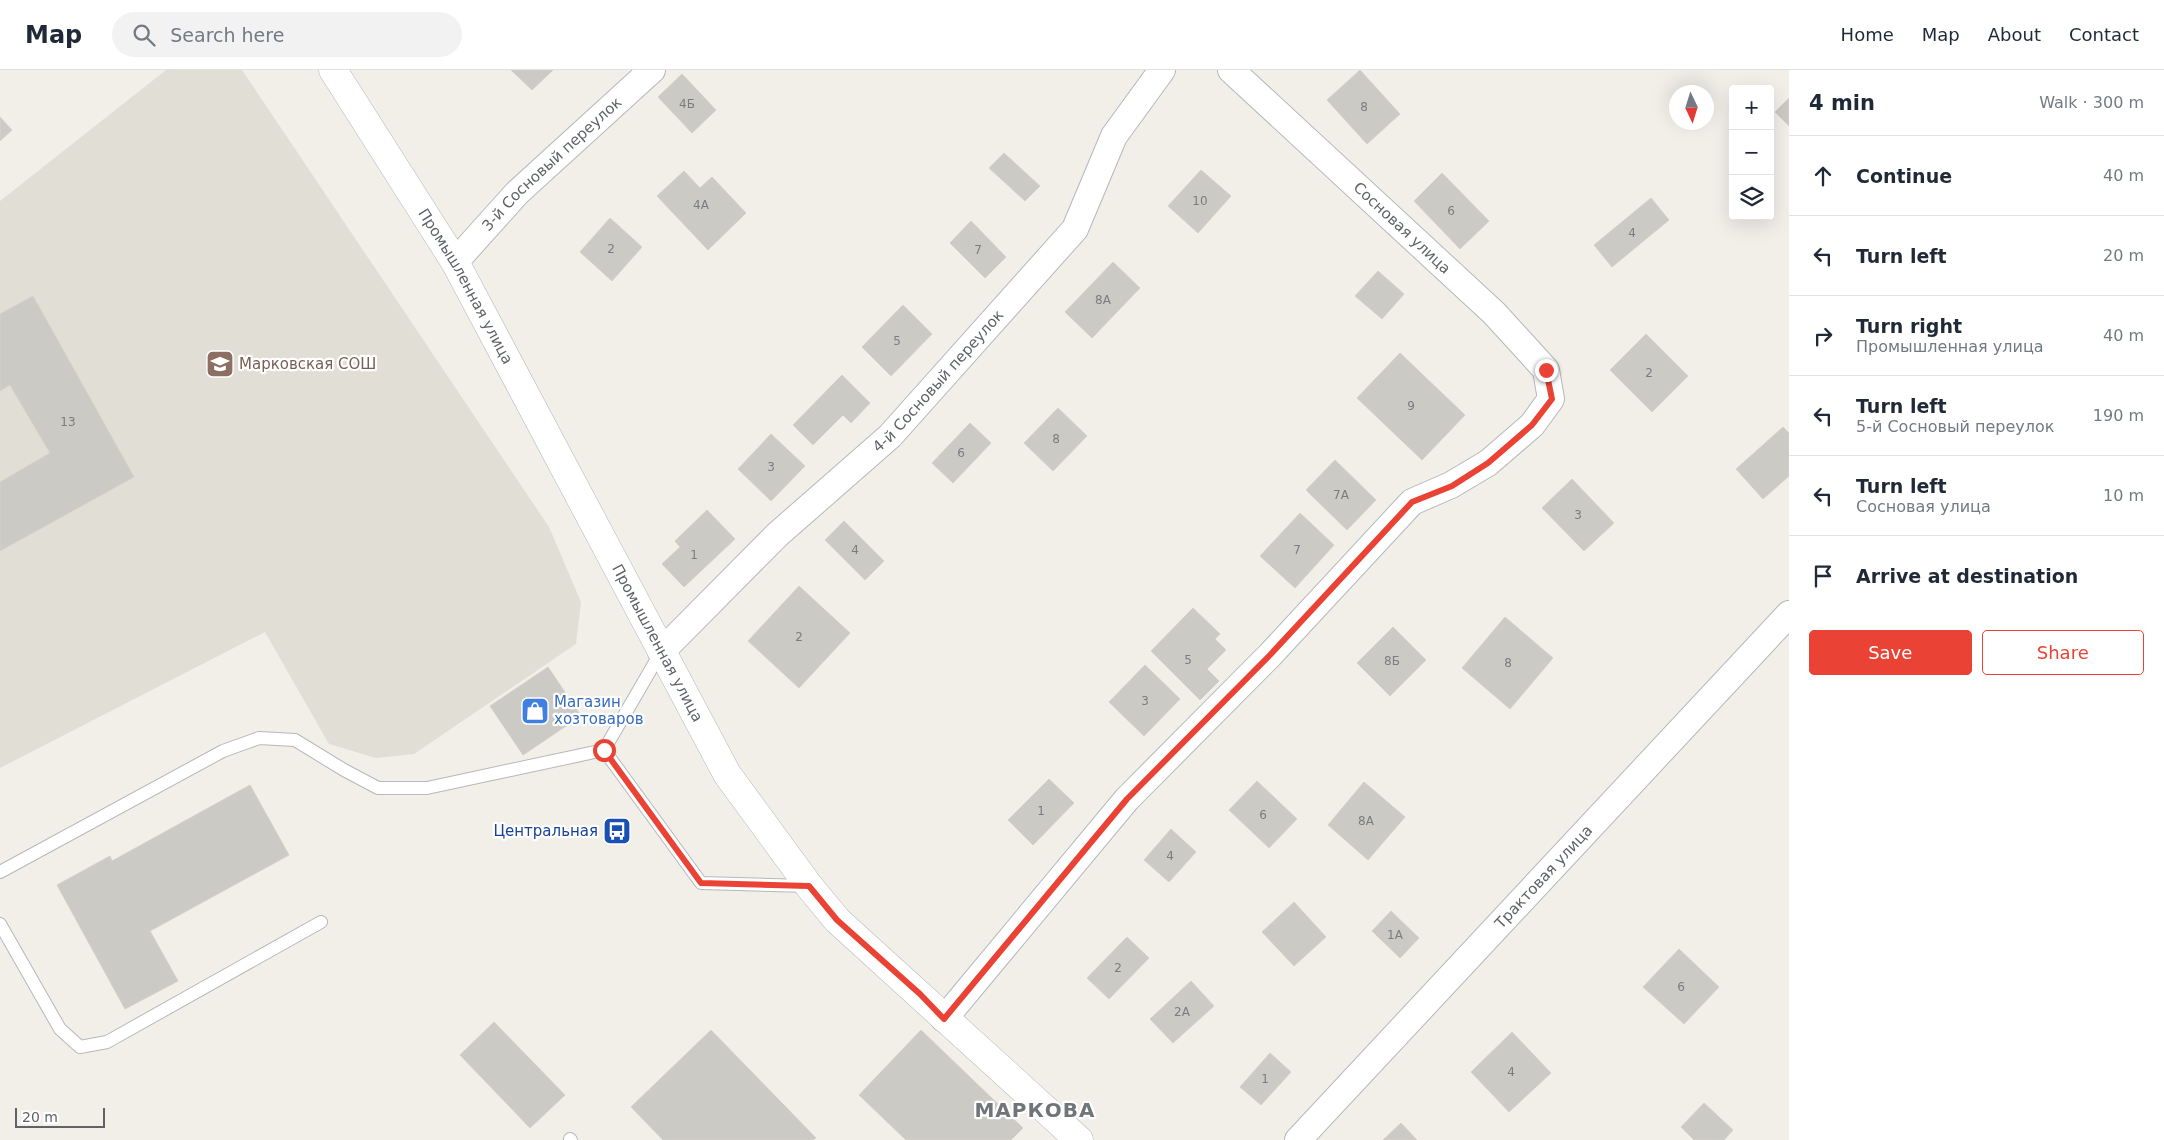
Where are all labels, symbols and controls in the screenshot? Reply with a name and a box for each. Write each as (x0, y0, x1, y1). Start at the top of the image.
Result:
search box (112, 12, 462, 57)
text: Map (25, 21, 82, 49)
icon: search (130, 21, 158, 49)
text: Search here (170, 24, 284, 46)
text: Home (1841, 24, 1894, 45)
text: Map (1922, 24, 1960, 45)
text: About (1988, 24, 2041, 45)
text: Contact (2069, 24, 2139, 45)
north arrow (1669, 85, 1714, 130)
map controls (1729, 85, 1774, 220)
button: + (1729, 85, 1774, 130)
text: 4 min (1809, 91, 1875, 115)
street label: 3-й Сосновый переулок (478, 93, 625, 235)
text: Walk · 300 m (2039, 93, 2144, 112)
house number: 4Б (679, 97, 695, 111)
house number: 8 (1360, 100, 1368, 114)
button: − (1729, 130, 1774, 175)
icon: ahead (1809, 162, 1837, 190)
text: Continue (1856, 165, 1952, 187)
text: 40 m (2103, 166, 2144, 185)
button: layers (1729, 175, 1774, 220)
street label: Сосновая улица (1350, 178, 1454, 278)
house number: 10 (1192, 194, 1208, 208)
house number: 4А (693, 198, 710, 212)
house number: 6 (1447, 204, 1455, 218)
street label: Промышленная улица (414, 205, 517, 367)
house number: 4 (1628, 226, 1636, 240)
house number: 2 (607, 242, 615, 256)
icon: left (1809, 242, 1837, 270)
house number: 7 (974, 243, 982, 257)
text: Turn left (1856, 245, 1947, 267)
text: 20 m (2103, 246, 2144, 265)
house number: 8А (1095, 293, 1112, 307)
street label: 4-й Сосновый переулок (869, 306, 1007, 456)
text: Turn right (1856, 315, 1962, 337)
icon: right (1809, 322, 1837, 350)
text: 40 m (2103, 326, 2144, 345)
house number: 5 (893, 334, 901, 348)
text: Промышленная улица (1856, 337, 2044, 356)
school or university icon: Марковская СОШ (205, 349, 235, 379)
place label: Марковская СОШ (239, 355, 376, 373)
route end (1535, 359, 1558, 382)
house number: 2 (1645, 366, 1653, 380)
text: Turn left (1856, 395, 1947, 417)
house number: 9 (1407, 399, 1415, 413)
icon: left (1809, 402, 1837, 430)
text: 190 m (2093, 406, 2144, 425)
house number: 13 (60, 415, 76, 429)
text: 5-й Сосновый переулок (1856, 417, 2054, 436)
house number: 8 (1052, 432, 1060, 446)
house number: 6 (957, 446, 965, 460)
house number: 3 (767, 460, 775, 474)
text: Turn left (1856, 475, 1947, 497)
icon: left (1809, 482, 1837, 510)
text: 10 m (2103, 486, 2144, 505)
house number: 7А (1333, 488, 1350, 502)
text: Сосновая улица (1856, 497, 1991, 516)
house number: 3 (1574, 508, 1582, 522)
house number: 4 (851, 543, 859, 557)
house number: 7 (1293, 543, 1301, 557)
house number: 1 (690, 548, 698, 562)
street label: Промышленная улица (608, 561, 707, 725)
icon: arrive (1809, 562, 1837, 590)
text: Arrive at destination (1856, 565, 2078, 587)
house number: 2 (795, 630, 803, 644)
button: Save (1809, 630, 1972, 675)
button: Share (1982, 630, 2144, 675)
house number: 5 (1184, 653, 1192, 667)
house number: 8Б (1384, 654, 1400, 668)
house number: 8 (1504, 656, 1512, 670)
place label: Магазин хозтоваров (554, 693, 644, 728)
house number: 3 (1141, 694, 1149, 708)
shop icon: Магазин хозтоваров (520, 696, 550, 726)
route start (593, 739, 616, 762)
house number: 1 (1037, 804, 1045, 818)
house number: 6 (1259, 808, 1267, 822)
house number: 8А (1358, 814, 1375, 828)
bus stop icon: Центральная (602, 816, 632, 846)
place label: Центральная (493, 822, 598, 840)
street label: Трактовая улица (1491, 822, 1596, 933)
house number: 4 (1166, 849, 1174, 863)
house number: 1А (1387, 928, 1404, 942)
house number: 2 (1114, 961, 1122, 975)
house number: 6 (1677, 980, 1685, 994)
house number: 2А (1174, 1005, 1191, 1019)
house number: 4 (1507, 1065, 1515, 1079)
house number: 1 (1261, 1072, 1269, 1086)
district label: МАРКОВА (974, 1098, 1096, 1122)
scale bar (15, 1105, 105, 1128)
text: 20 m (22, 1109, 58, 1125)

